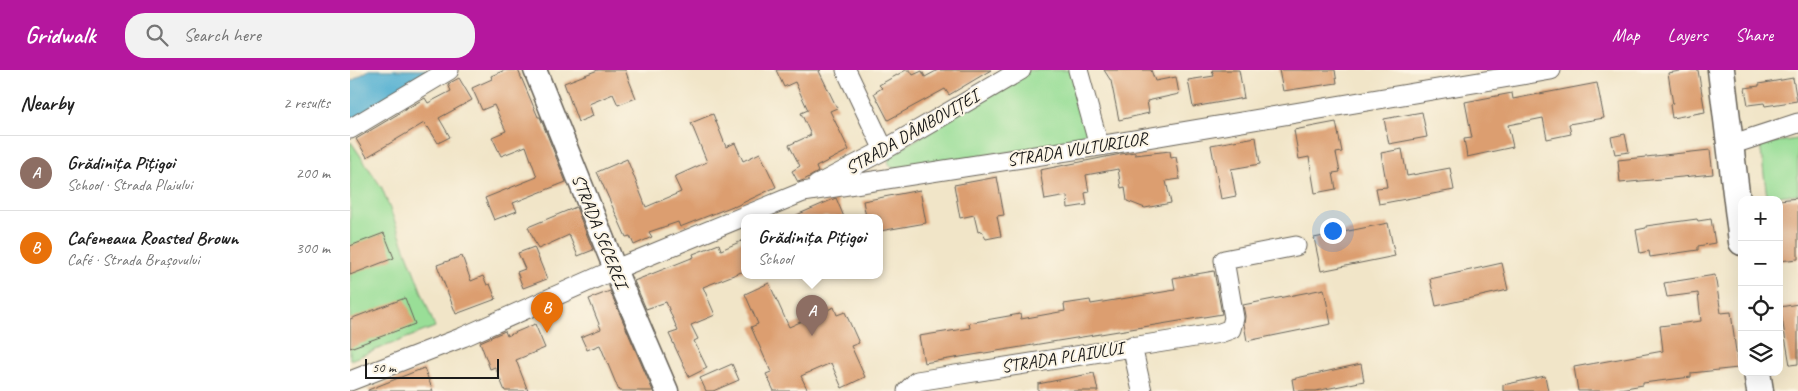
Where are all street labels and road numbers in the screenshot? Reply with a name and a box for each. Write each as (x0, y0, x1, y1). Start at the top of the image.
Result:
street label: STRADA DÂMBOVIȚEI (841, 83, 986, 179)
street label: STRADA VULTURILOR (1005, 127, 1151, 171)
street label: STRADA SECEREI (567, 171, 634, 295)
street label: STRADA PLAIULUI (1000, 336, 1128, 377)

